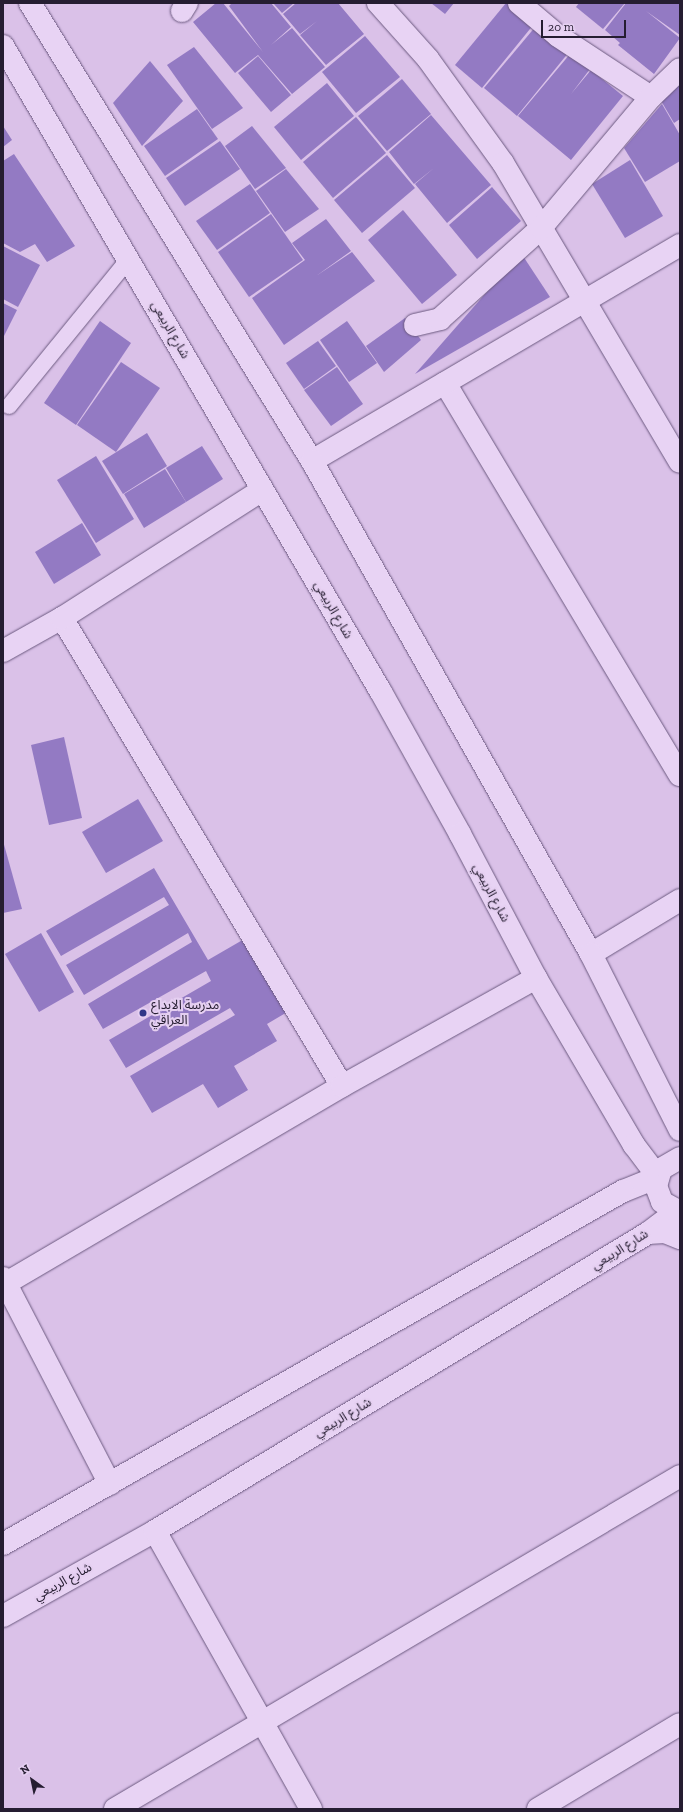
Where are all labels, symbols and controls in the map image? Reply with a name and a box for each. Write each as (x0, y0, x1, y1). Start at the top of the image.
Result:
scale bar (543, 12, 628, 38)
text: 20 m (548, 20, 574, 34)
street label: شارع الربيعي (147, 298, 193, 362)
street label: شارع الربيعي (310, 578, 356, 642)
street label: شارع الربيعي (469, 861, 513, 925)
place label: مدرسة الابداع العراقي (151, 998, 219, 1029)
marker: مدرسة الابداع العراقي (138, 1008, 148, 1018)
street label: شارع الربيعي (589, 1226, 651, 1274)
street label: شارع الربيعي (311, 1395, 375, 1441)
street label: شارع الربيعي (31, 1560, 95, 1604)
north arrow (12, 1760, 52, 1800)
text: N (18, 1762, 32, 1777)

